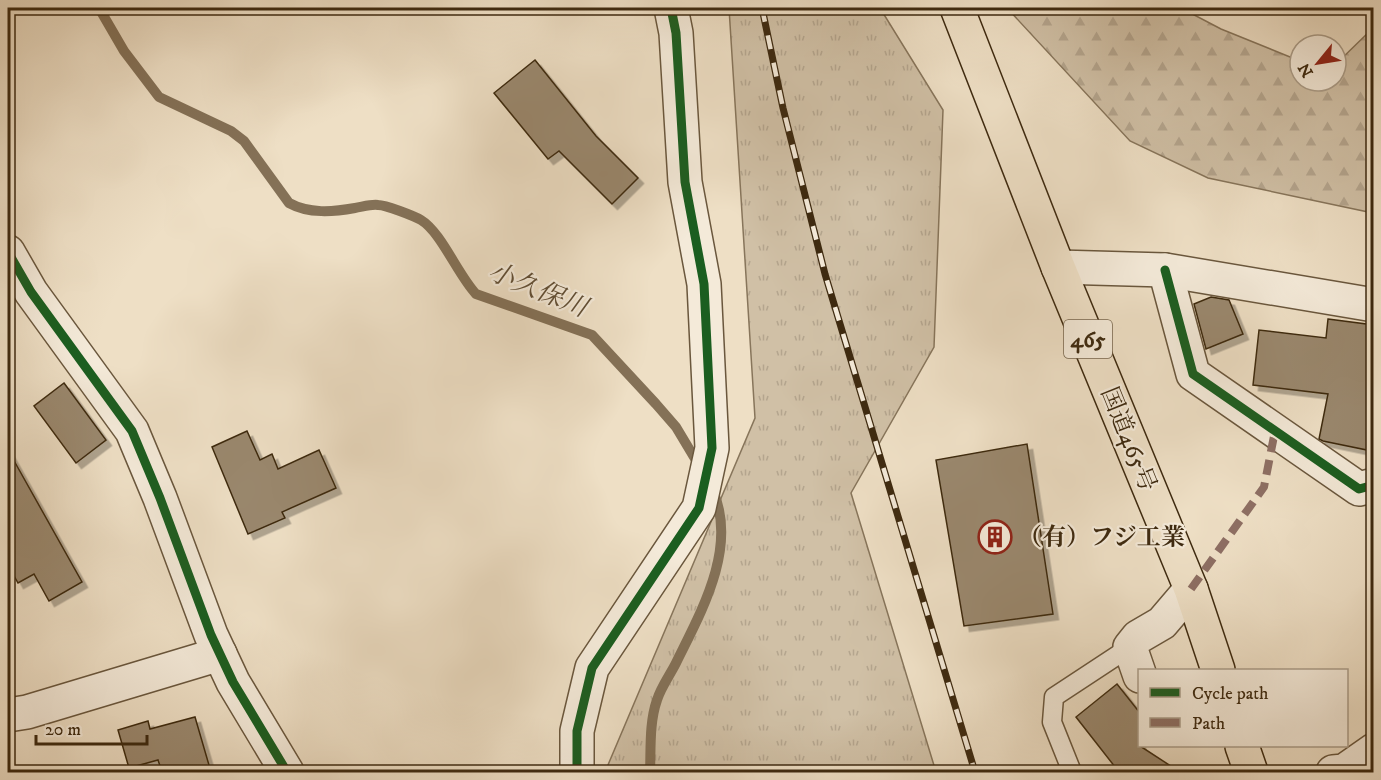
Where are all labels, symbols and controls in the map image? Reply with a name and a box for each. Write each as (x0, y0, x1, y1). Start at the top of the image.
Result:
north arrow (1288, 33, 1348, 93)
text: N (1294, 59, 1318, 81)
water label: 小久保川 (483, 256, 595, 326)
road number: 465 (1064, 320, 1112, 358)
street label: 国道465号 (1094, 383, 1163, 496)
building icon: （有）フジ工業 (977, 519, 1013, 555)
place label: （有）フジ工業 (1018, 523, 1185, 553)
legend (1138, 669, 1348, 747)
text: Cycle path (1192, 683, 1269, 705)
scale bar (36, 708, 147, 746)
text: Path (1192, 713, 1226, 735)
text: 20 m (45, 719, 81, 741)

